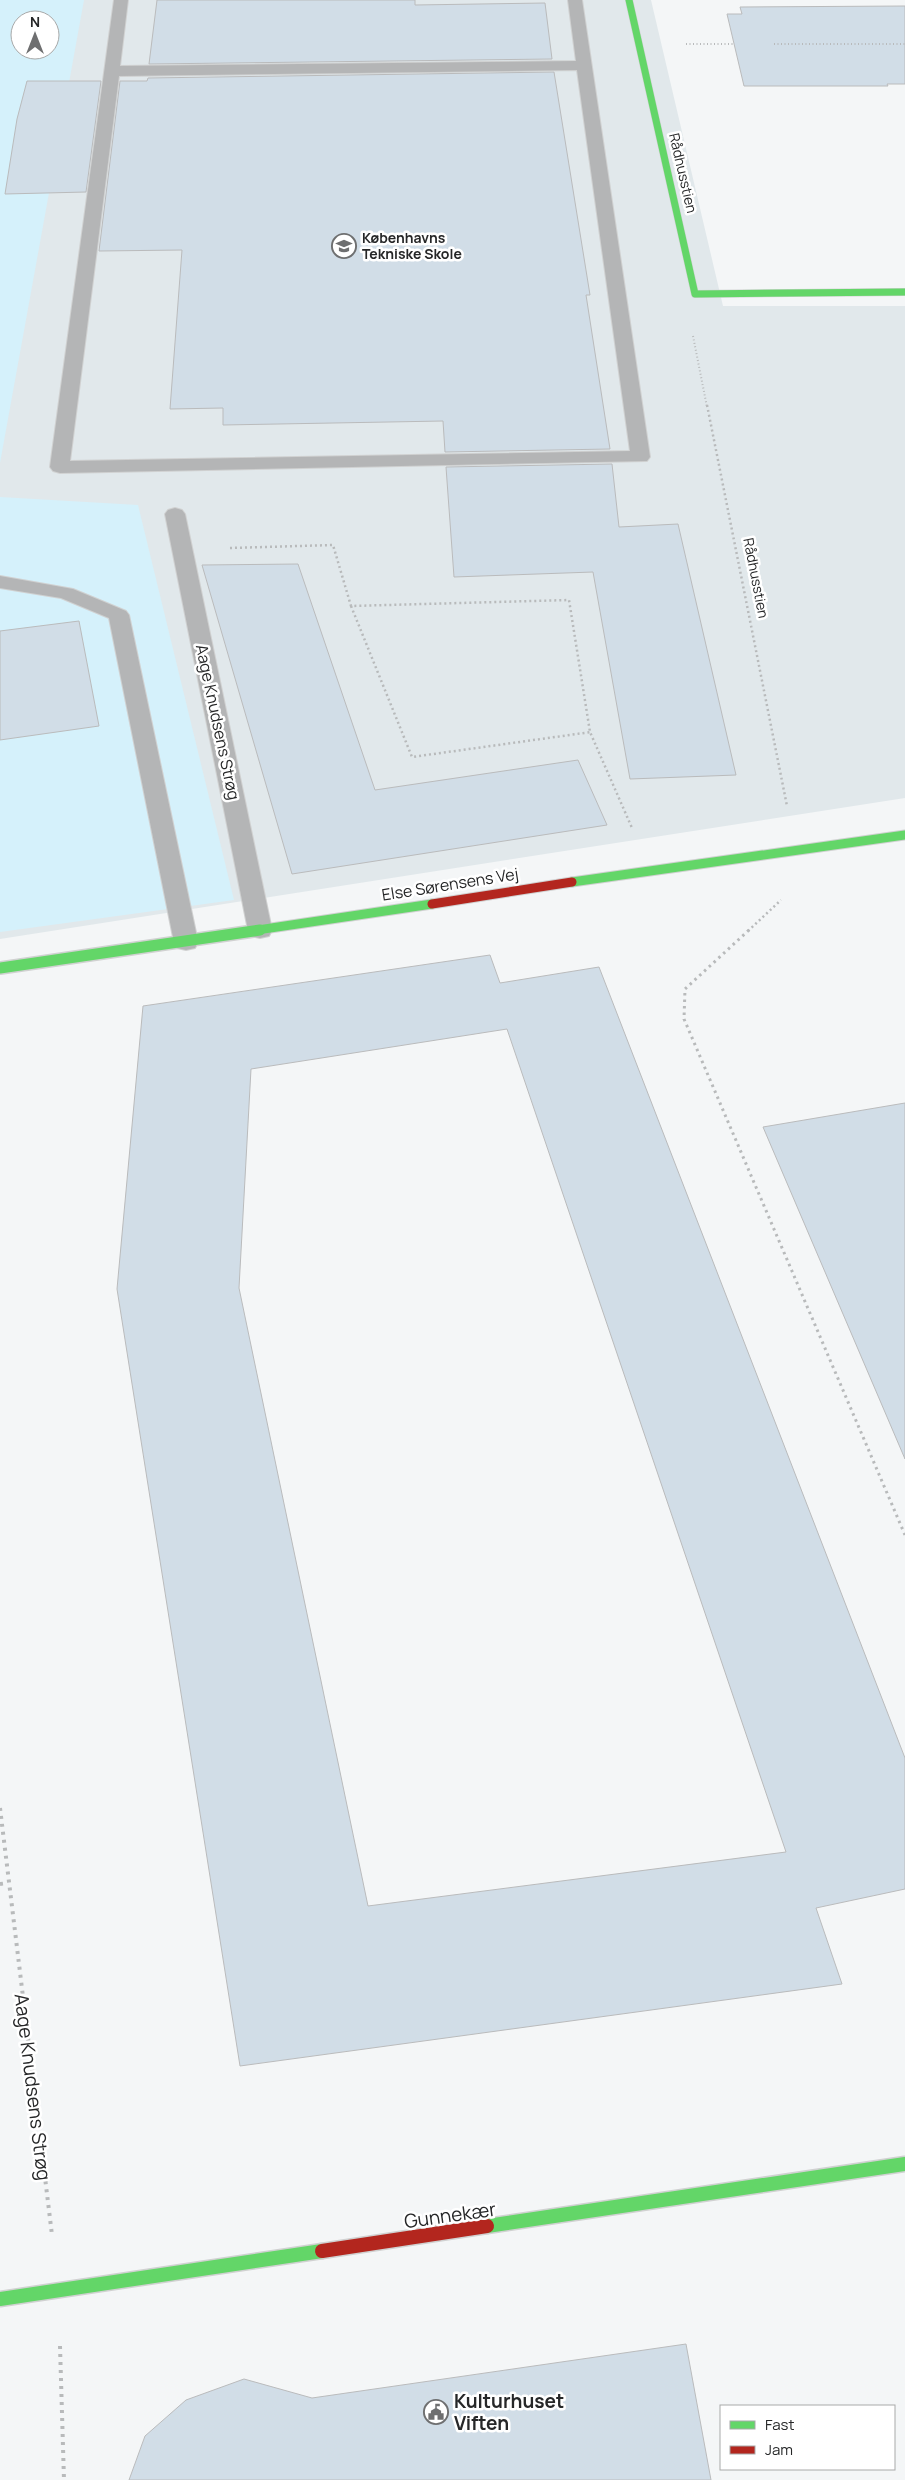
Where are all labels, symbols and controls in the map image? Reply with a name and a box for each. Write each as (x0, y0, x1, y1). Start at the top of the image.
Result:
north arrow (10, 10, 60, 60)
text: N (30, 12, 40, 31)
street label: Rådhusstien (665, 131, 702, 215)
place label: Københavns Tekniske Skole (362, 228, 462, 263)
school or university icon: Københavns Tekniske Skole (331, 233, 357, 259)
street label: Rådhusstien (739, 536, 774, 620)
street label: Aage Knudsens Strøg (191, 642, 245, 802)
street label: Else Sørensens Vej (380, 862, 520, 906)
street label: Aage Knudsens Strøg (9, 1992, 57, 2182)
street label: Gunnekær (402, 2196, 498, 2234)
place label: Kulturhuset Viften (454, 2388, 564, 2436)
public building icon: Kulturhuset Viften (423, 2399, 449, 2425)
legend (720, 2405, 895, 2470)
text: Fast (765, 2414, 794, 2435)
text: Jam (765, 2439, 793, 2460)

